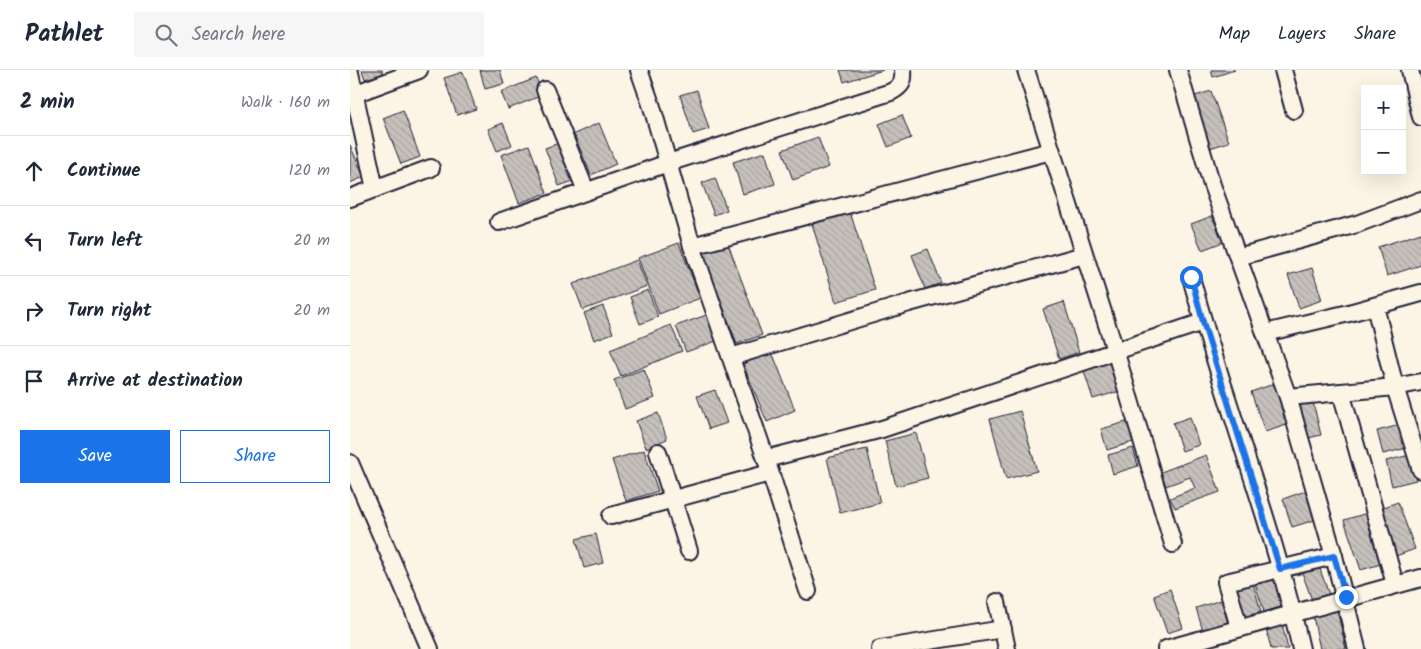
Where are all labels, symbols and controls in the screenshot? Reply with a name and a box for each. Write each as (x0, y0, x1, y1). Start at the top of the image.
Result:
search box (134, 12, 484, 57)
text: Pathlet (25, 15, 104, 54)
text: Search here (192, 20, 285, 50)
text: Map (1219, 20, 1250, 49)
text: Layers (1278, 20, 1326, 49)
text: Share (1354, 20, 1396, 49)
icon: search (152, 21, 180, 49)
map controls (1361, 85, 1406, 175)
button: + (1361, 85, 1406, 130)
text: 2 min (20, 86, 75, 119)
text: Walk · 160 m (241, 90, 330, 115)
button: − (1361, 130, 1406, 175)
text: Continue (67, 156, 140, 186)
icon: ahead (20, 157, 48, 185)
text: 120 m (289, 158, 330, 183)
text: Turn left (67, 226, 142, 256)
icon: left (20, 227, 48, 255)
text: 20 m (294, 228, 330, 253)
route start (1180, 266, 1203, 289)
text: Turn right (67, 296, 152, 326)
icon: right (20, 297, 48, 325)
text: 20 m (294, 298, 330, 323)
text: Arrive at destination (67, 366, 243, 396)
icon: arrive (20, 367, 48, 395)
button: Save (20, 430, 170, 483)
button: Share (180, 430, 330, 483)
route end (1335, 586, 1358, 609)

